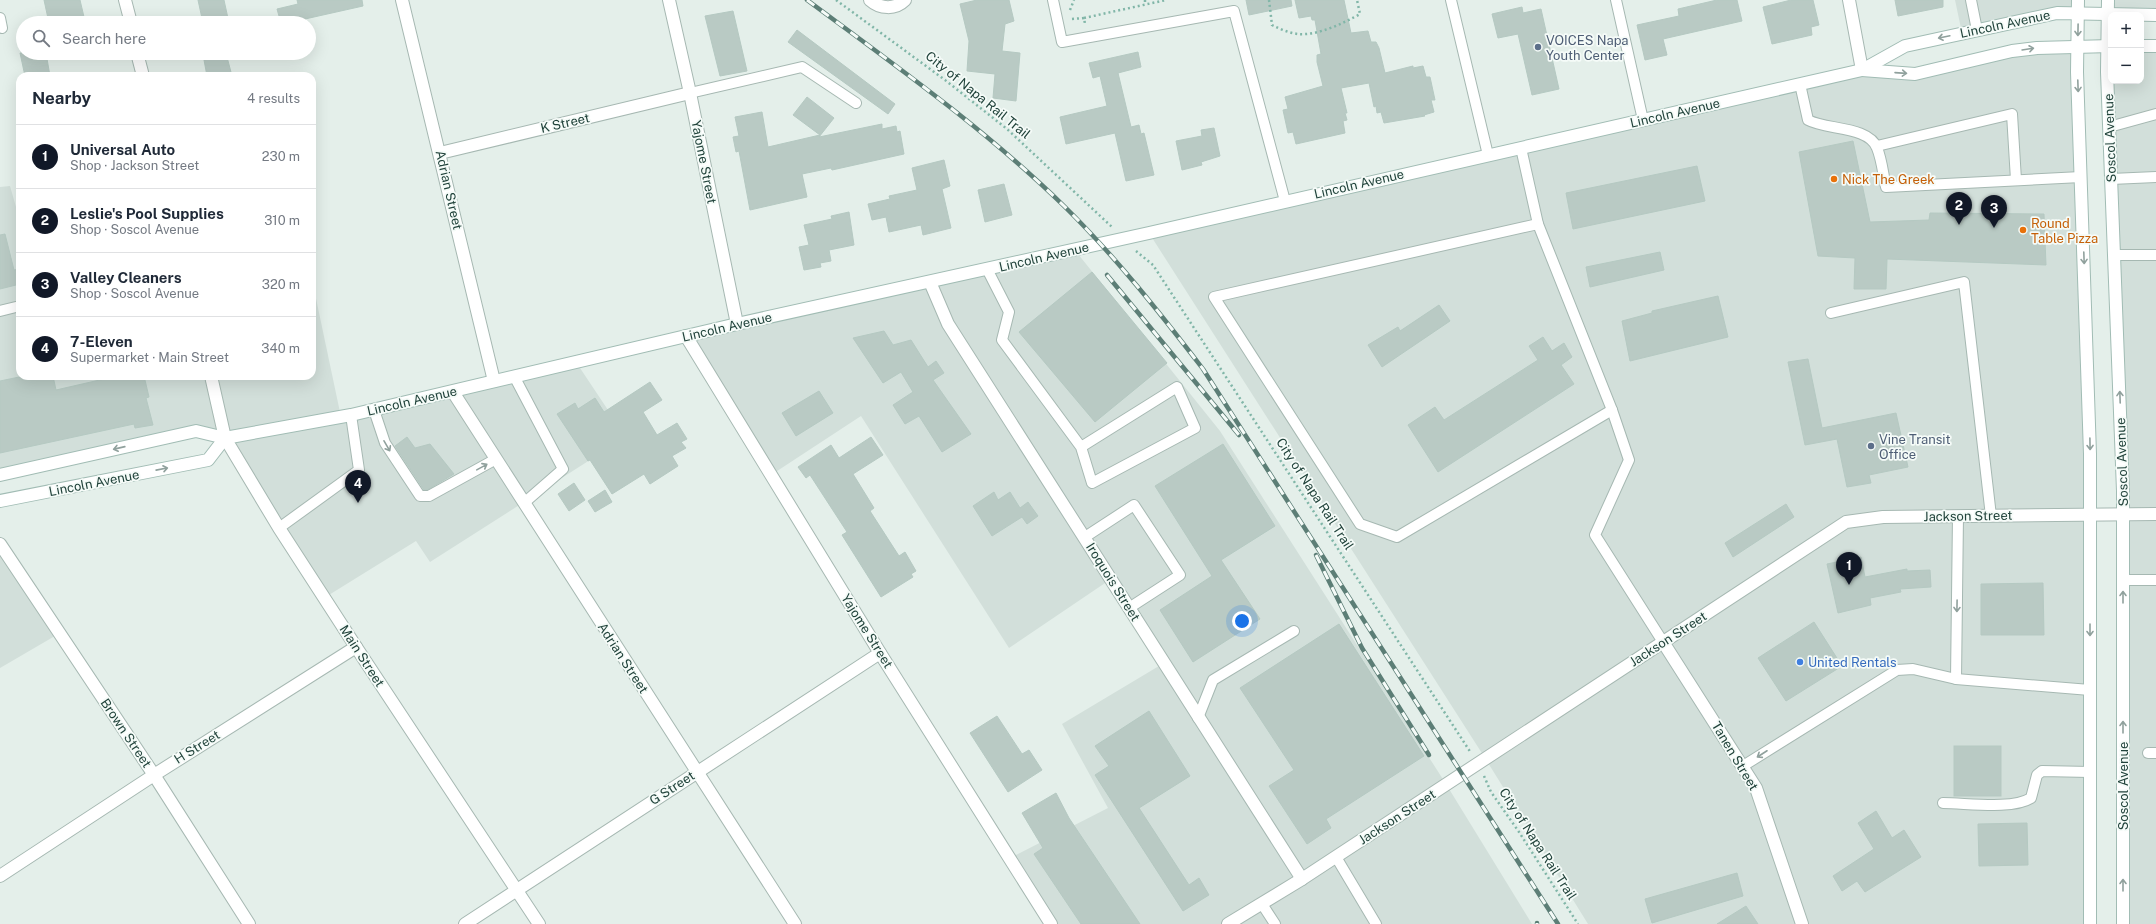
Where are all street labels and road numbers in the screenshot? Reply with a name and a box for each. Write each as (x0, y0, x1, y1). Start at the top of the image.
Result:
street label: Lincoln Avenue (1959, 7, 2051, 41)
street label: City of Napa Rail Trail (923, 48, 1033, 142)
street label: Soscol Avenue (2101, 93, 2119, 183)
street label: Lincoln Avenue (1629, 95, 1721, 131)
street label: K Street (539, 110, 591, 136)
street label: Yajome Street (689, 119, 719, 205)
street label: Adrian Street (433, 149, 465, 231)
street label: Lincoln Avenue (1313, 166, 1405, 202)
street label: Lincoln Avenue (998, 239, 1090, 275)
street label: Lincoln Avenue (681, 309, 773, 345)
street label: Lincoln Avenue (366, 383, 458, 419)
street label: Soscol Avenue (2113, 417, 2131, 507)
street label: City of Napa Rail Trail (1273, 435, 1357, 553)
street label: Lincoln Avenue (47, 467, 141, 499)
street label: Jackson Street (1923, 508, 2013, 524)
street label: Iroquois Street (1083, 540, 1143, 624)
street label: Yajome Street (838, 591, 896, 671)
street label: Jackson Street (1627, 608, 1709, 670)
street label: Adrian Street (595, 620, 651, 696)
street label: Main Street (336, 622, 388, 690)
street label: Brown Street (97, 696, 155, 770)
street label: Tanen Street (1709, 719, 1761, 793)
street label: H Street (171, 727, 223, 767)
street label: Soscol Avenue (2116, 742, 2131, 830)
street label: G Street (647, 768, 697, 808)
street label: City of Napa Rail Trail (1496, 785, 1580, 903)
street label: Jackson Street (1356, 786, 1438, 848)

